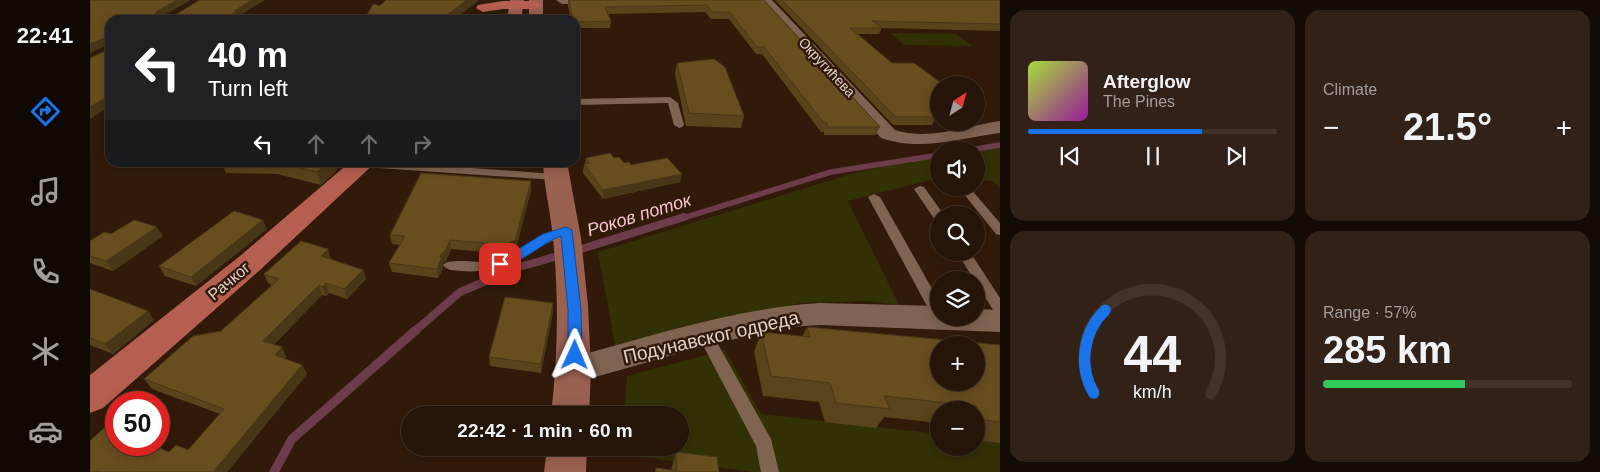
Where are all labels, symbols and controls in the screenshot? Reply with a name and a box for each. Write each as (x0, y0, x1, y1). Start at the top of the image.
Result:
text: 22:41 (17, 23, 73, 48)
street label: Округићева (795, 34, 859, 100)
icon: left (125, 35, 190, 100)
text: 40 m (208, 35, 288, 74)
text: Afterglow (1103, 71, 1191, 92)
text: Turn left (208, 76, 288, 101)
north arrow (930, 76, 985, 131)
map controls (930, 76, 985, 456)
text: Climate (1323, 81, 1377, 98)
text: The Pines (1103, 93, 1175, 110)
icon: directions (28, 94, 63, 129)
text: 21.5° (1403, 106, 1492, 148)
text: − (1323, 112, 1339, 143)
text: + (1556, 112, 1572, 143)
icon: left (249, 130, 277, 158)
icon: ahead (302, 130, 330, 158)
icon: ahead (355, 130, 383, 158)
icon: right (408, 130, 436, 158)
button: sound (930, 141, 985, 196)
icon: previous (1056, 142, 1084, 170)
icon: pause (1139, 142, 1167, 170)
icon: next (1222, 142, 1250, 170)
icon: music (28, 174, 63, 209)
water label: Роков поток (584, 189, 695, 240)
button: search (930, 206, 985, 261)
pin (479, 243, 521, 285)
icon: arrive (486, 250, 514, 278)
icon: phone (28, 254, 63, 289)
street label: Рачког (205, 259, 253, 303)
button: layers (930, 271, 985, 326)
text: Range · 57% (1323, 304, 1416, 321)
street label: Подунавског одреда (621, 306, 801, 367)
text: 44 (1124, 325, 1181, 383)
position arrow (548, 328, 600, 380)
text: 285 km (1323, 329, 1452, 371)
icon: climate (28, 334, 63, 369)
button: + (930, 336, 985, 391)
text: km/h (1133, 382, 1172, 402)
speed limit sign: 50 (105, 391, 170, 456)
button: − (930, 401, 985, 456)
icon: car (28, 414, 63, 449)
text: 22:42 · 1 min · 60 m (457, 420, 633, 441)

